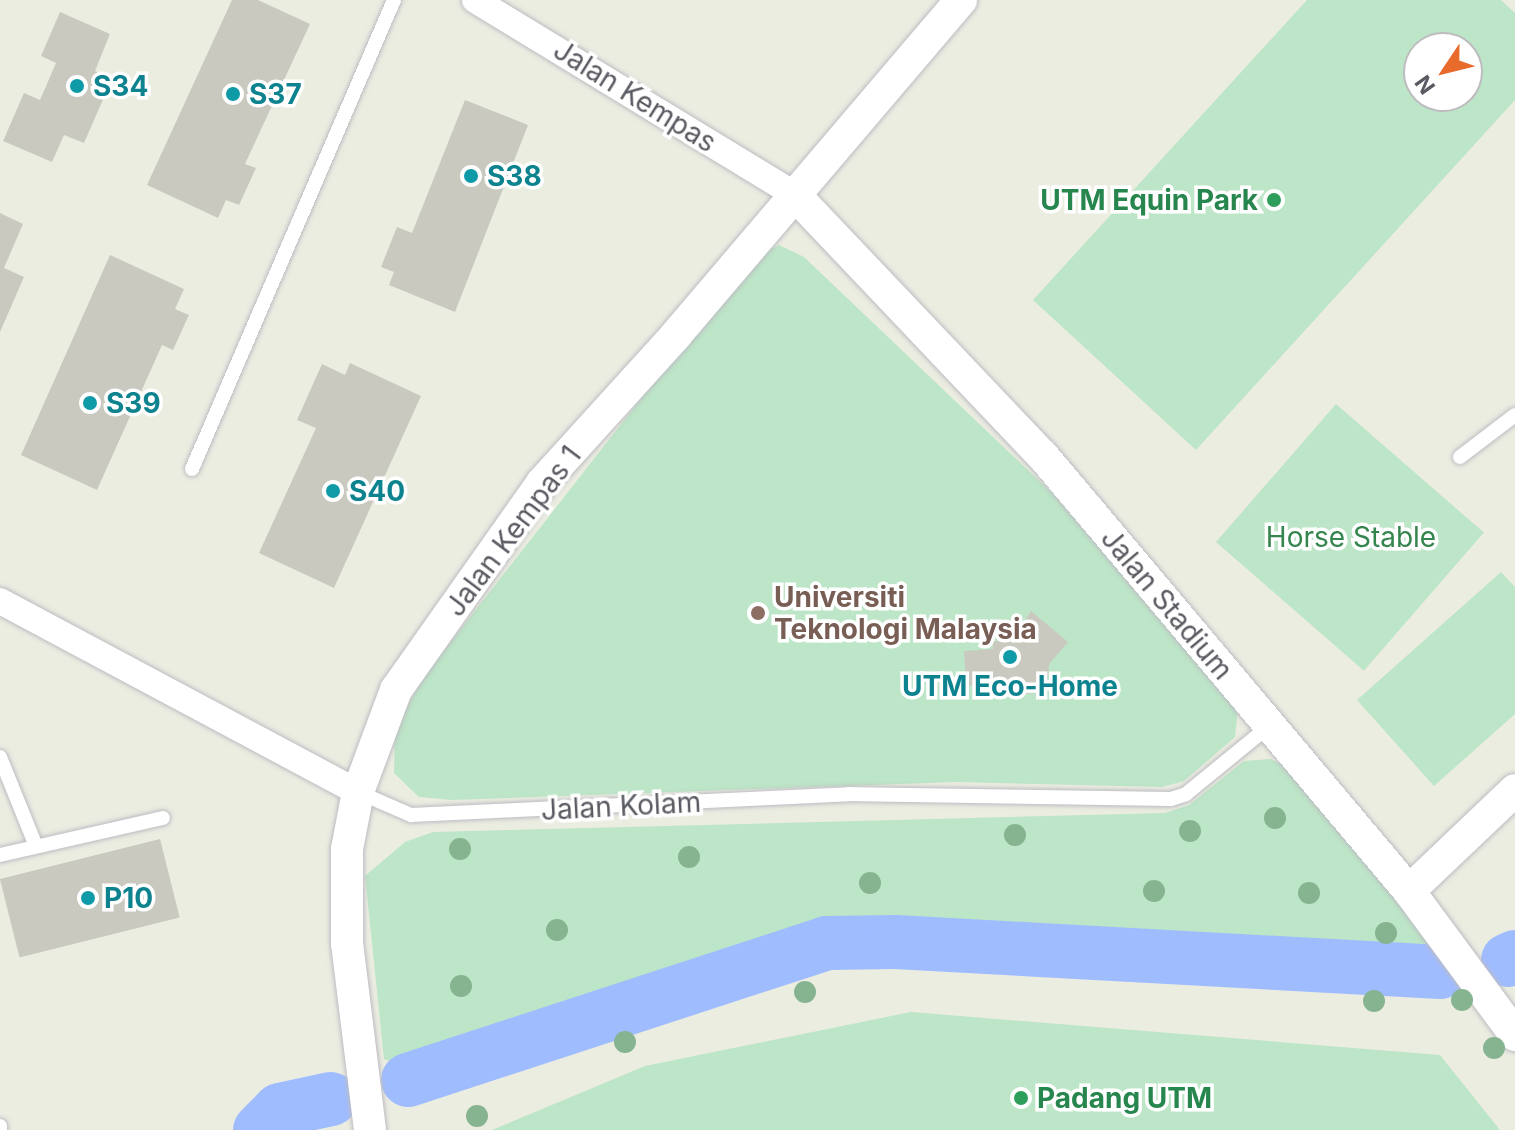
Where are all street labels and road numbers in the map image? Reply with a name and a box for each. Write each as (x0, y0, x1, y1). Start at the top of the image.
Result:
street label: Jalan Kempas (548, 33, 722, 159)
street label: Jalan Kempas 1 (438, 439, 588, 623)
street label: Jalan Stadium (1094, 522, 1240, 686)
street label: Jalan Kolam (540, 785, 702, 827)

